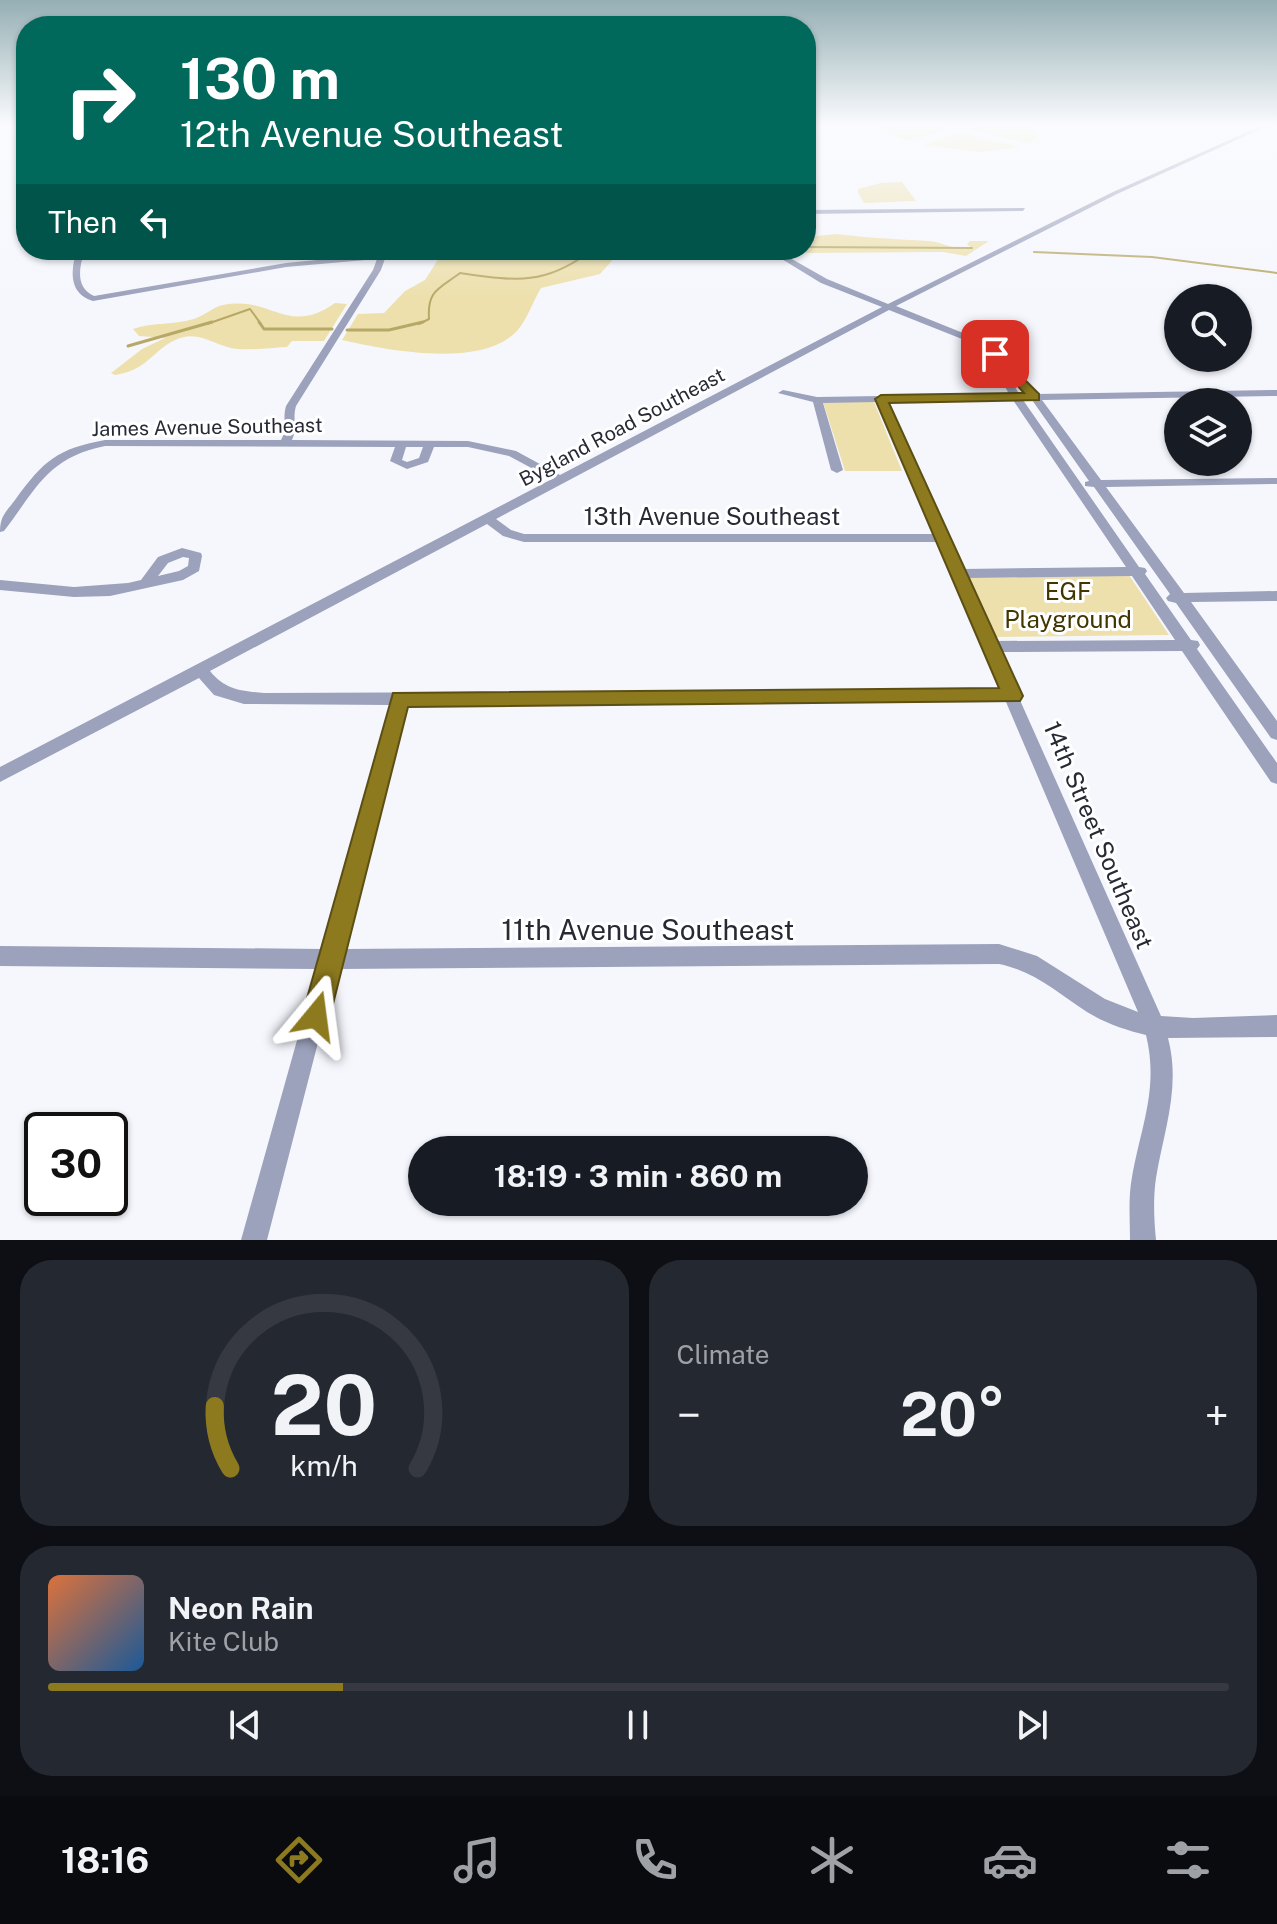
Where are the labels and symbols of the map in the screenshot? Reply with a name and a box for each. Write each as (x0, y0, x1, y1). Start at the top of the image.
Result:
pin (961, 320, 1029, 388)
street label: Bygland Road Southeast (515, 363, 729, 491)
street label: James Avenue Southeast (91, 413, 323, 441)
street label: 13th Avenue Southeast (584, 502, 840, 530)
park label: EGF Playground (1004, 577, 1132, 633)
street label: 14th Street Southeast (1038, 717, 1160, 953)
street label: 11th Avenue Southeast (501, 913, 795, 946)
position arrow (274, 974, 358, 1058)
speed limit sign: 30 (24, 1112, 128, 1216)

